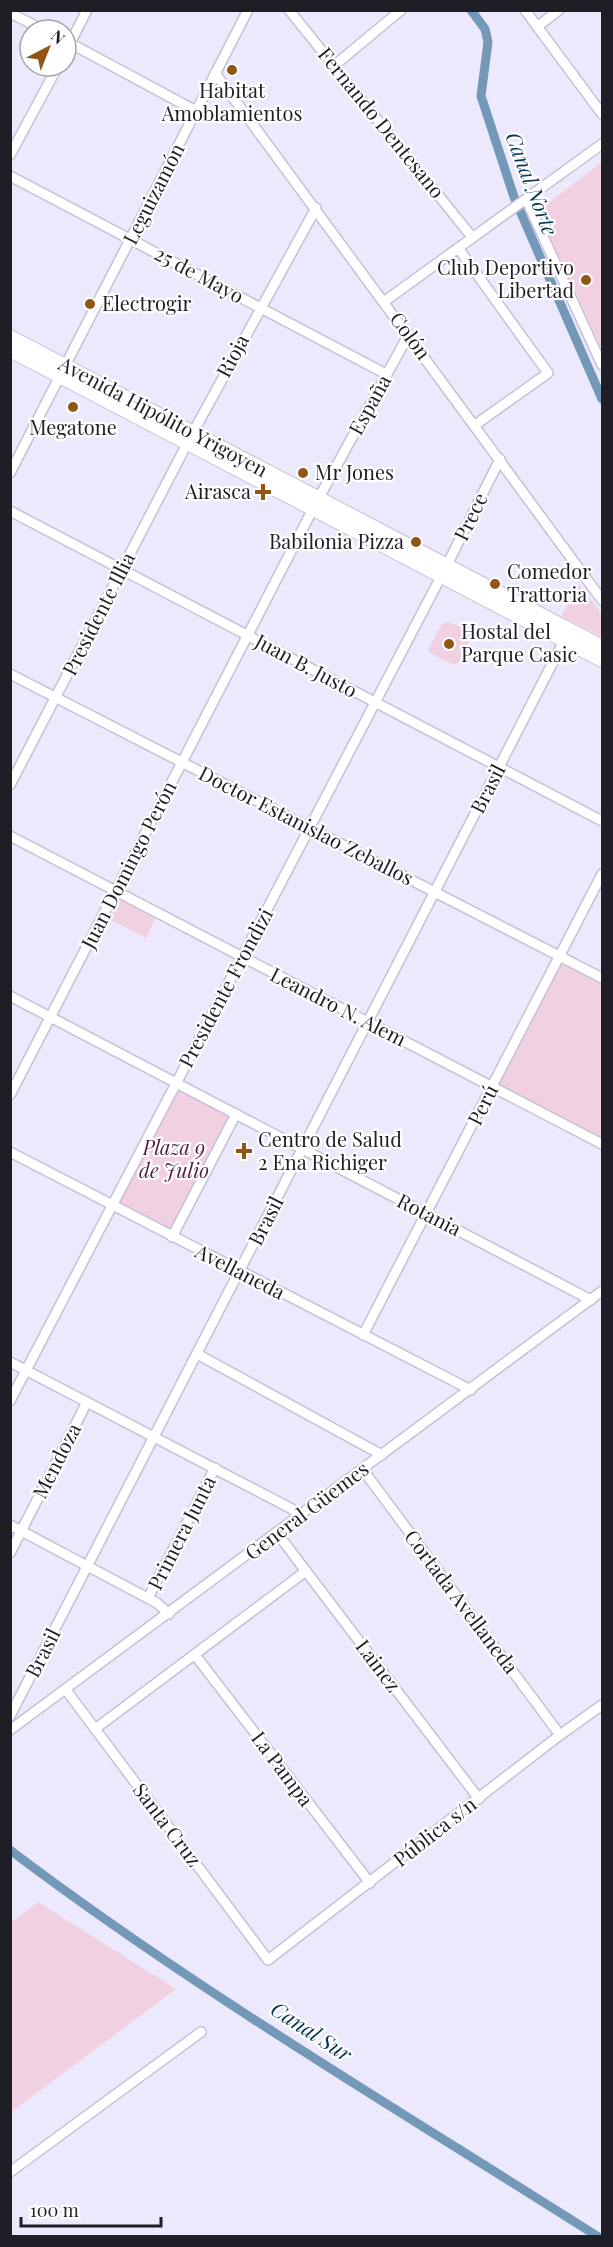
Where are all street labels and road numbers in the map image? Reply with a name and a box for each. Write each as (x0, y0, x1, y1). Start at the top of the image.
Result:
street label: Fernando Dentesano (313, 41, 451, 203)
street label: Leguizamón (116, 138, 190, 248)
street label: 25 de Mayo (150, 239, 249, 308)
street label: Colón (385, 306, 438, 365)
street label: Rioja (209, 329, 254, 382)
street label: Avenida Hipólito Yrigoyen (54, 349, 273, 482)
street label: España (341, 369, 396, 439)
street label: Prece (447, 488, 493, 545)
street label: Presidente Illia (55, 547, 140, 680)
street label: Juan B. Justo (250, 626, 363, 703)
street label: Doctor Estanislao Zeballos (195, 759, 419, 891)
street label: Brasil (463, 759, 511, 818)
street label: Juan Domingo Perón (73, 776, 182, 954)
street label: Presidente Frondizi (171, 903, 278, 1072)
street label: Leandro N. Alem (266, 960, 411, 1052)
street label: Perú (460, 1079, 503, 1129)
street label: Rotania (393, 1186, 466, 1241)
street label: Brasil (241, 1191, 289, 1250)
street label: Avellaneda (190, 1236, 290, 1305)
street label: Mendoza (25, 1418, 86, 1503)
street label: General Güemes (239, 1454, 373, 1565)
street label: Primera Junta (140, 1471, 221, 1594)
street label: Cortada Avellaneda (399, 1524, 525, 1679)
street label: Brasil (18, 1623, 66, 1682)
street label: Lainez (351, 1633, 408, 1697)
street label: La Pampa (246, 1725, 320, 1811)
street label: Santa Cruz (128, 1777, 209, 1871)
street label: Pública s/n (387, 1790, 481, 1872)

